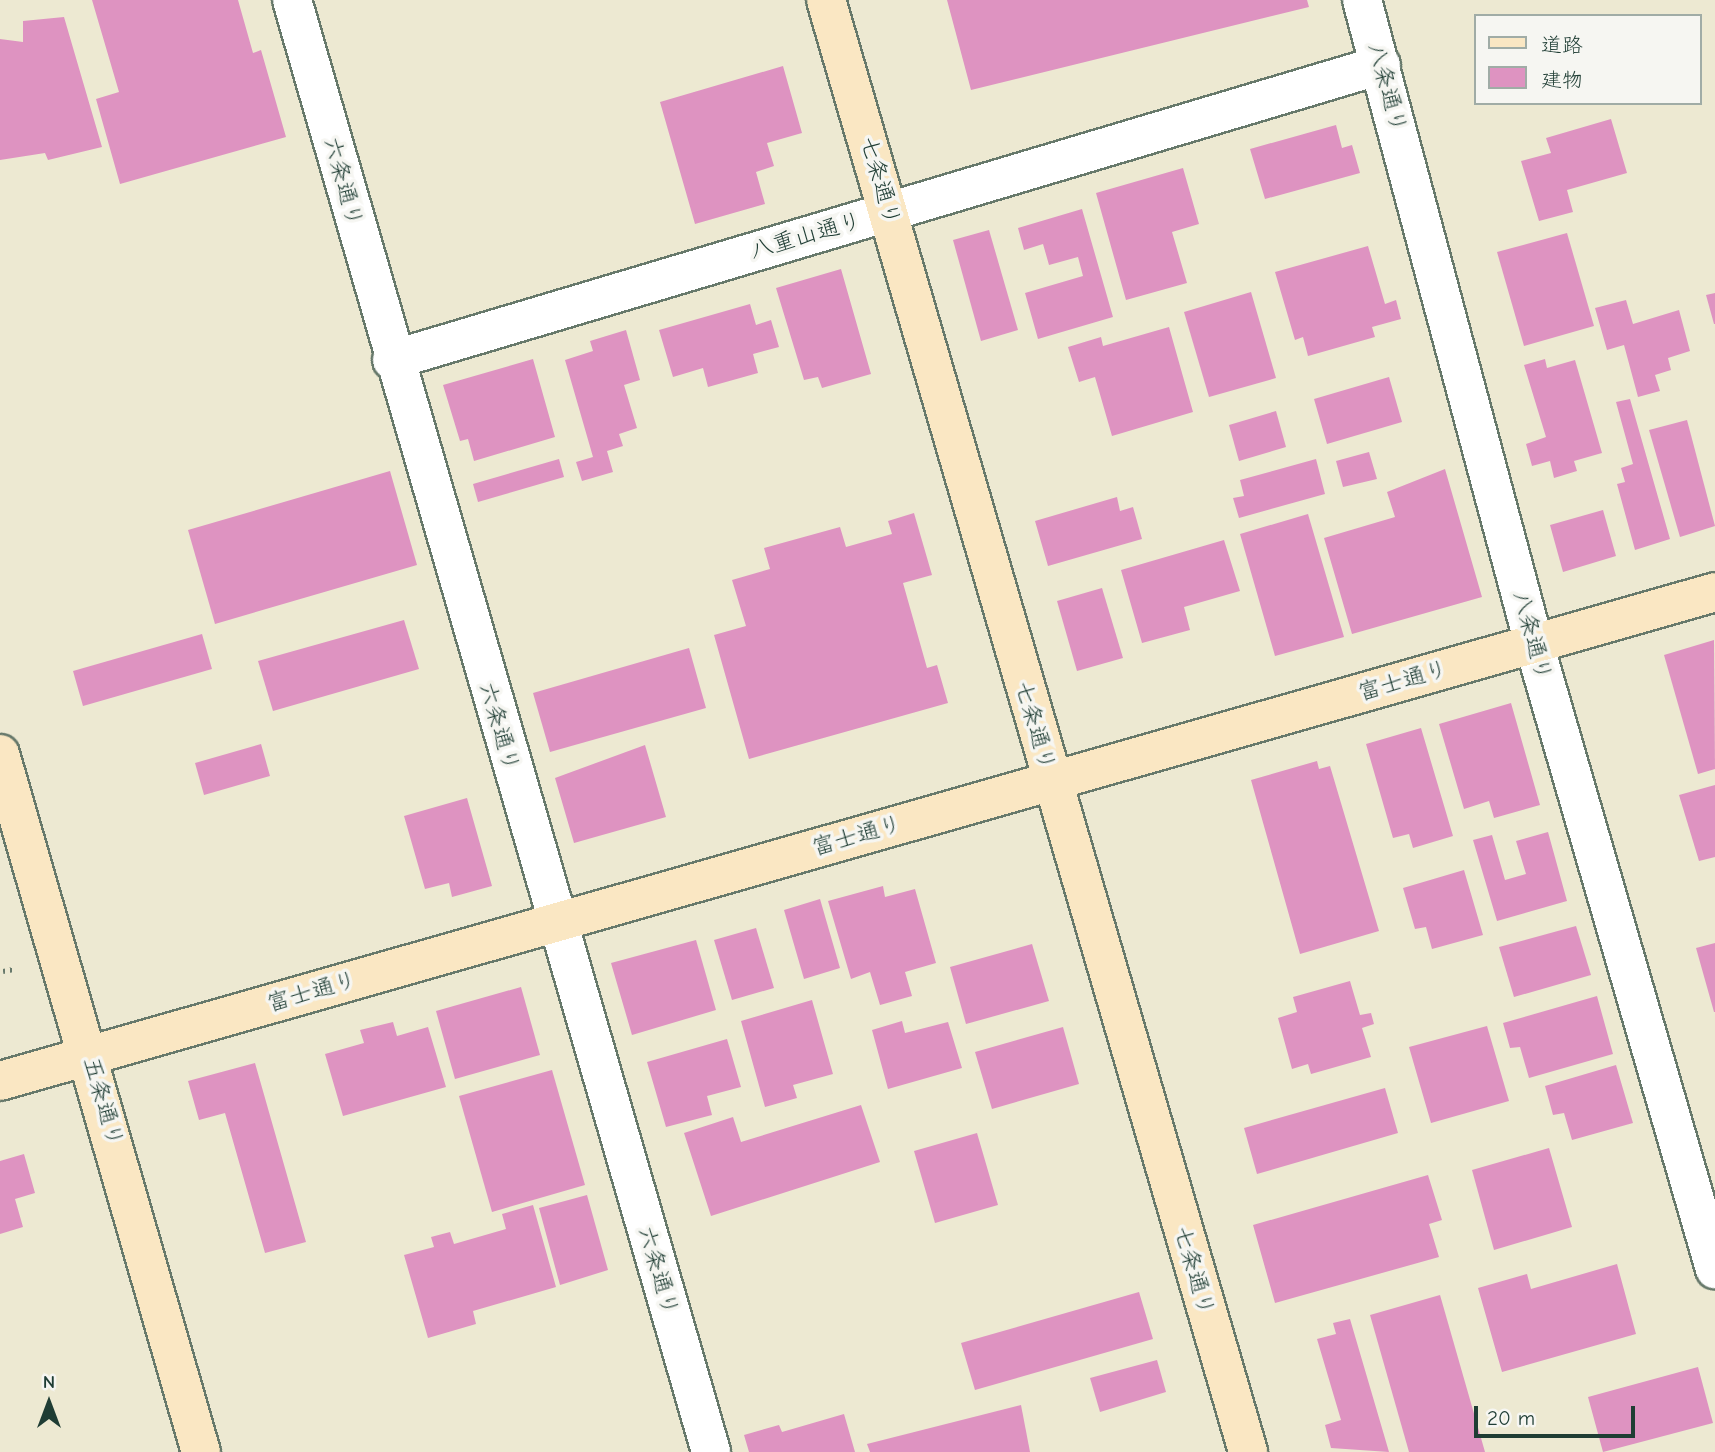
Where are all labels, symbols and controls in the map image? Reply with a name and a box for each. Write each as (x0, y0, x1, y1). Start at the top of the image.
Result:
legend (1474, 14, 1701, 105)
text: 道路 (1541, 33, 1583, 57)
street label: 八条通り (1362, 40, 1412, 136)
text: 建物 (1541, 68, 1583, 92)
street label: 七条通り (854, 133, 906, 229)
street label: 六条通り (318, 134, 368, 230)
street label: 八重山通り (747, 207, 865, 265)
street label: 八条通り (1507, 588, 1557, 684)
street label: 富士通り (1355, 655, 1451, 707)
street label: 七条通り (1009, 678, 1061, 774)
street label: 六条通り (473, 679, 525, 775)
street label: 富士通り (809, 810, 905, 862)
street label: 富士通り (264, 966, 360, 1018)
street label: 五条通り (77, 1054, 129, 1150)
street label: 六条通り (632, 1223, 684, 1319)
street label: 七条通り (1168, 1223, 1220, 1319)
north arrow (14, 1368, 84, 1438)
text: N (43, 1371, 55, 1393)
scale bar (1477, 1392, 1638, 1436)
text: 20 m (1487, 1406, 1535, 1430)

